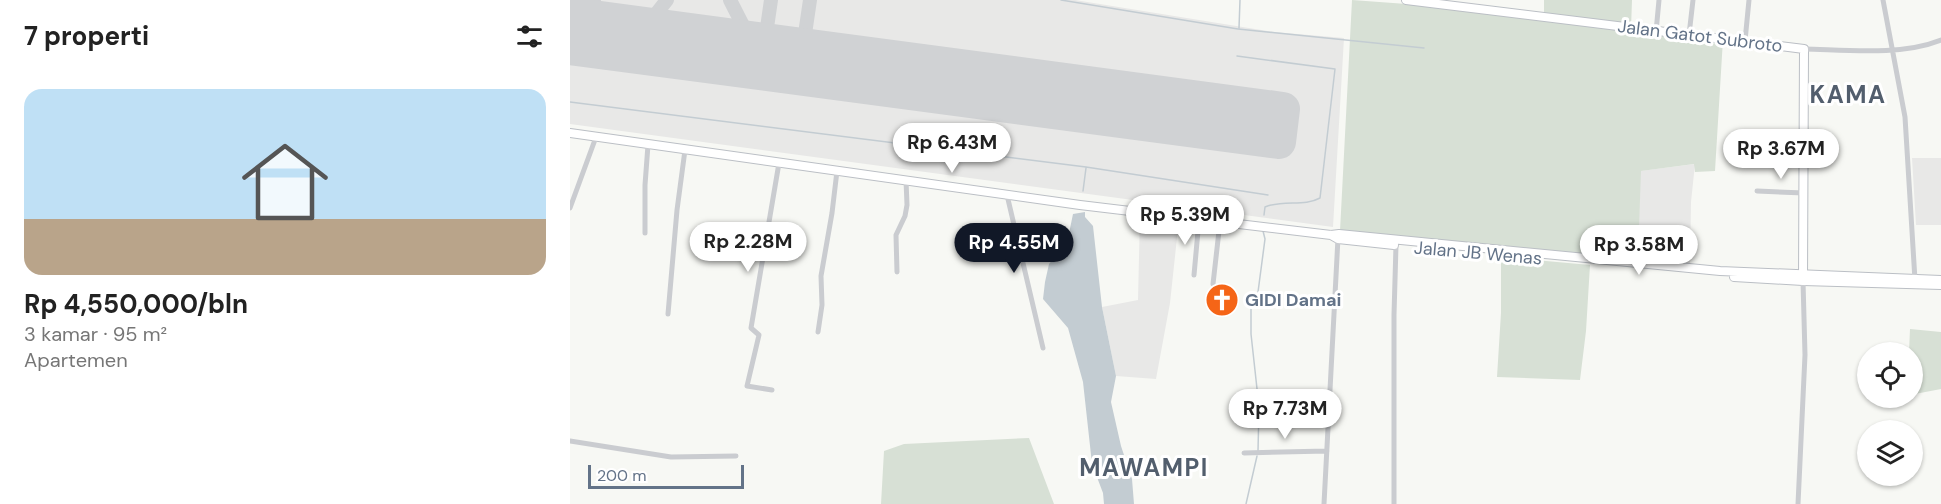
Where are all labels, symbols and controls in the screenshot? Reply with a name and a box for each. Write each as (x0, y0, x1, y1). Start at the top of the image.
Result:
street label: Jalan Gatot Subroto (1616, 14, 1784, 58)
text: 7 properti (24, 19, 149, 53)
icon: filters (513, 20, 546, 53)
district label: KAMA (1810, 79, 1886, 110)
pin: Rp 6.43M (890, 123, 1014, 174)
icon: home (231, 128, 339, 236)
text: Rp 6.43M (907, 129, 997, 155)
pin: Rp 3.67M (1719, 129, 1843, 180)
text: Rp 3.67M (1737, 135, 1825, 161)
pin: Rp 5.39M (1123, 195, 1247, 246)
text: Rp 5.39M (1140, 201, 1230, 227)
pin: Rp 2.28M (686, 222, 810, 273)
pin: Rp 4.55M (952, 223, 1076, 274)
pin: Rp 3.58M (1577, 225, 1701, 276)
text: Rp 2.28M (704, 228, 792, 254)
text: Rp 4.55M (968, 229, 1060, 255)
text: Rp 3.58M (1594, 231, 1684, 257)
street label: Jalan JB Wenas (1413, 235, 1543, 271)
church icon: GIDI Damai (1204, 282, 1240, 318)
text: Rp 4,550,000/bln (24, 287, 248, 321)
place label: GIDI Damai (1245, 288, 1341, 312)
text: 3 kamar · 95 m² (24, 321, 167, 347)
map controls (1857, 342, 1923, 486)
button: locate (1857, 342, 1923, 408)
text: Apartemen (24, 347, 128, 373)
pin: Rp 7.73M (1223, 389, 1347, 440)
text: Rp 7.73M (1243, 395, 1327, 421)
button: layers (1857, 420, 1923, 486)
district label: MAWAMPI (1079, 452, 1209, 483)
scale bar (588, 462, 744, 490)
text: 200 m (597, 465, 646, 486)

